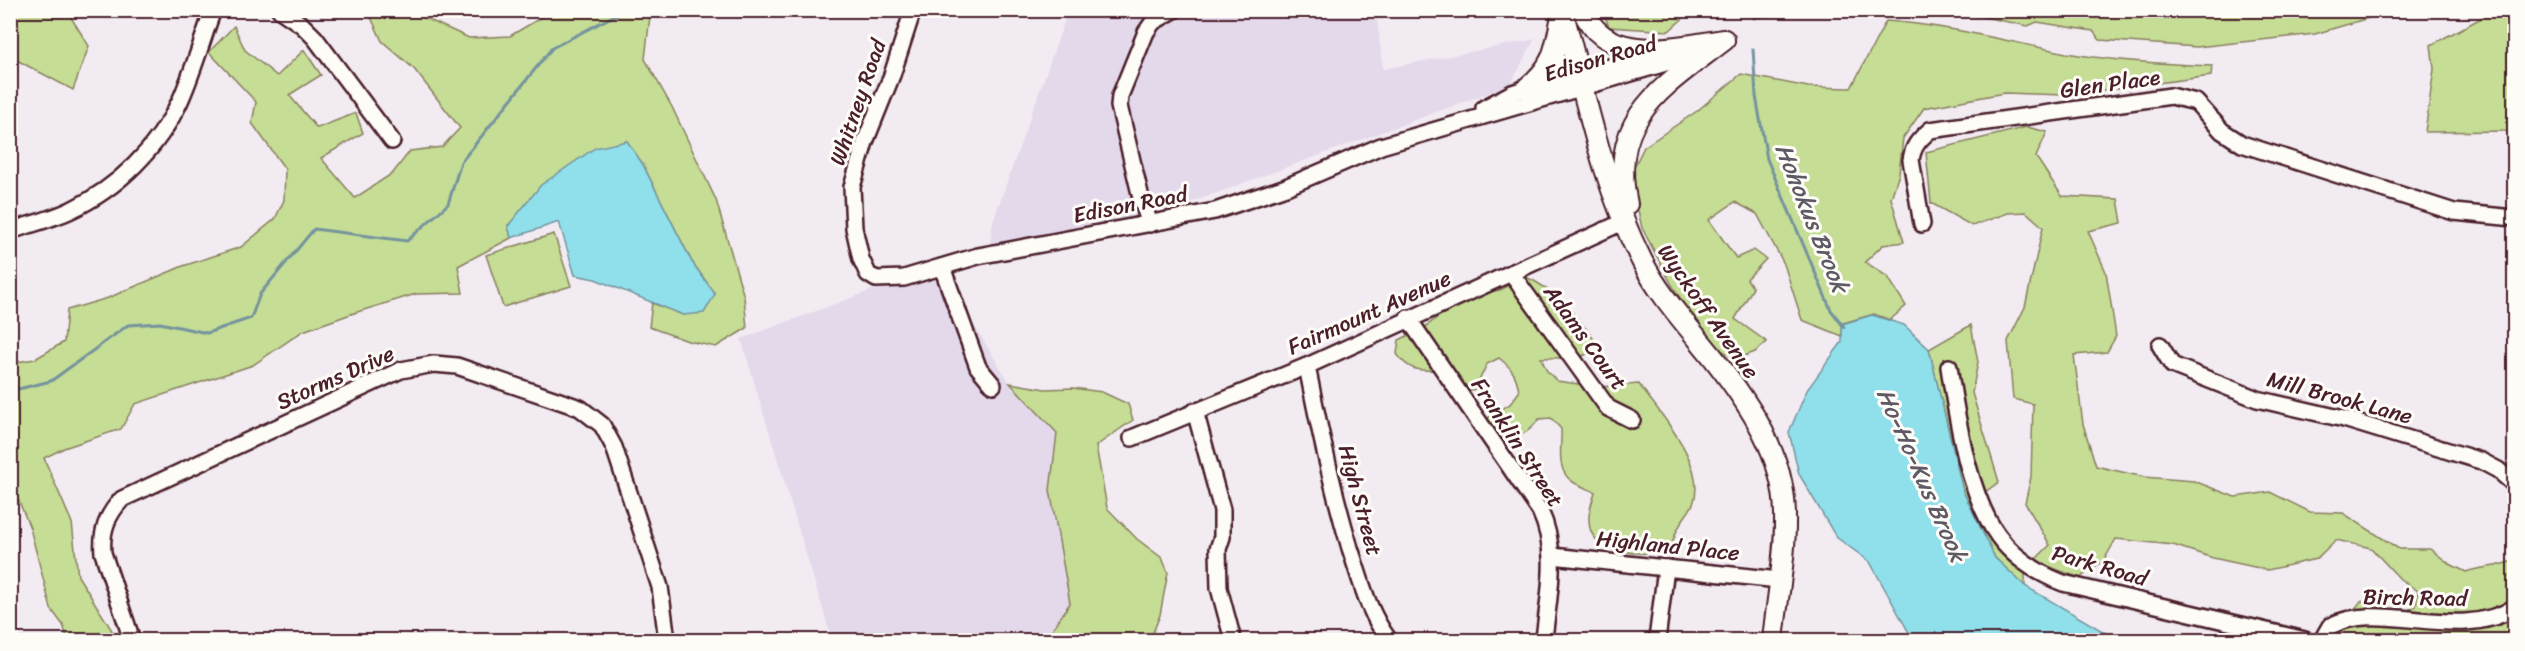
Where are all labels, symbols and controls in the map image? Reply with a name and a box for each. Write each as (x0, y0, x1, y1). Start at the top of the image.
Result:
street label: Edison Road (1539, 23, 1662, 93)
street label: Whitney Road (818, 32, 898, 171)
street label: Glen Place (2058, 57, 2163, 110)
water label: Hohokus Brook (1763, 137, 1862, 302)
street label: Edison Road (1070, 174, 1192, 235)
street label: Wyckoff Avenue (1647, 235, 1770, 387)
street label: Fairmount Avenue (1281, 259, 1458, 366)
street label: Adams Court (1533, 275, 1638, 399)
street label: Storms Drive (270, 334, 401, 421)
street label: Mill Brook Lane (2263, 359, 2417, 436)
street label: Franklin Street (1461, 369, 1575, 516)
water label: Ho-Ho-Kus Brook (1865, 381, 1980, 570)
street label: High Street (1327, 440, 1394, 561)
street label: Highland Place (1594, 519, 1741, 572)
street label: Park Road (2047, 533, 2154, 598)
street label: Birch Road (2362, 577, 2469, 618)

